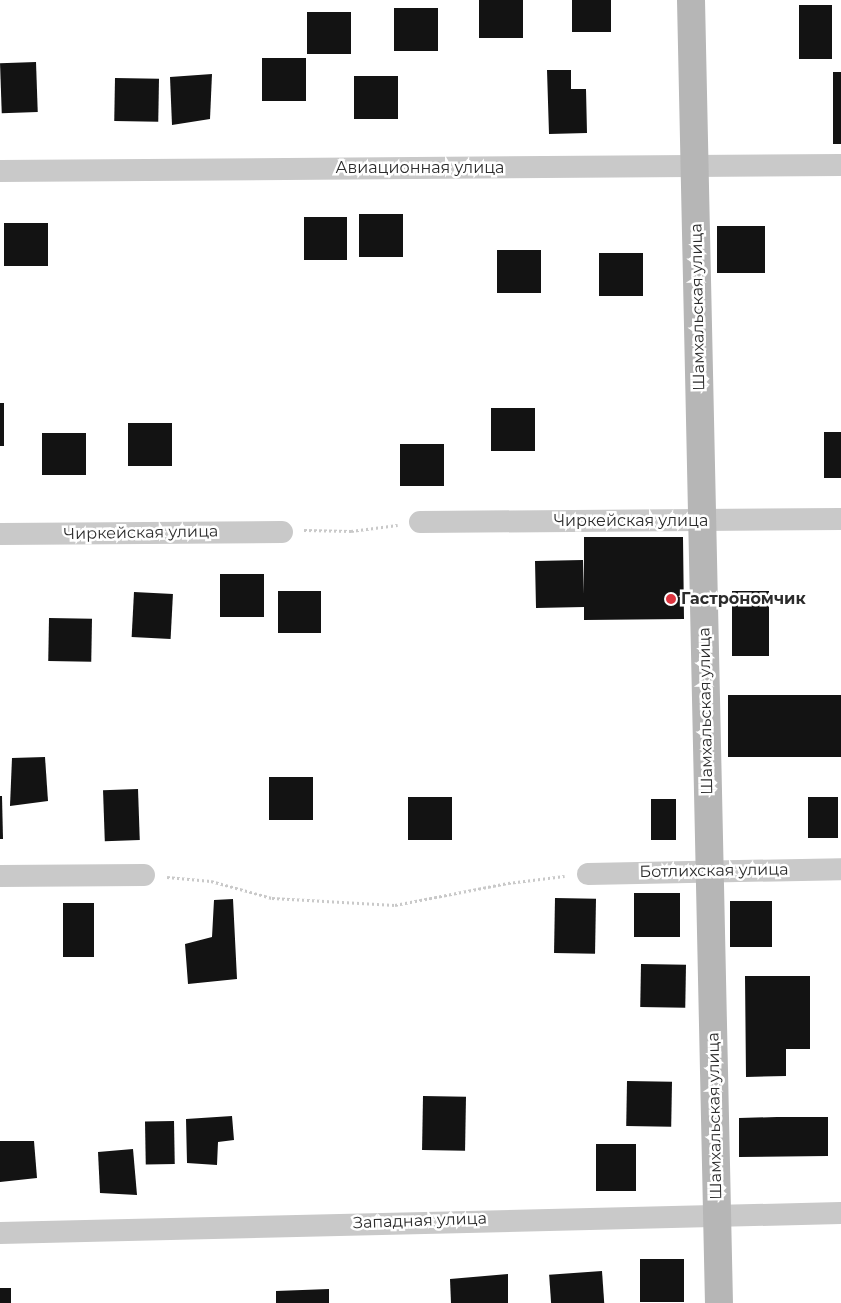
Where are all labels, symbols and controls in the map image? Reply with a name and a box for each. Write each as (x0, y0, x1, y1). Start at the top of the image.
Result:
street label: Авиационная улица (336, 158, 504, 178)
street label: Шамхальская улица (687, 223, 709, 391)
street label: Чиркейская улица (554, 511, 708, 531)
street label: Чиркейская улица (64, 522, 218, 544)
place label: Гастрономчик (681, 589, 806, 609)
marker: Гастрономчик (665, 593, 677, 605)
street label: Шамхальская улица (695, 627, 717, 795)
street label: Ботлихская улица (639, 860, 789, 882)
street label: Шамхальская улица (704, 1032, 726, 1200)
street label: Западная улица (353, 1209, 487, 1233)

